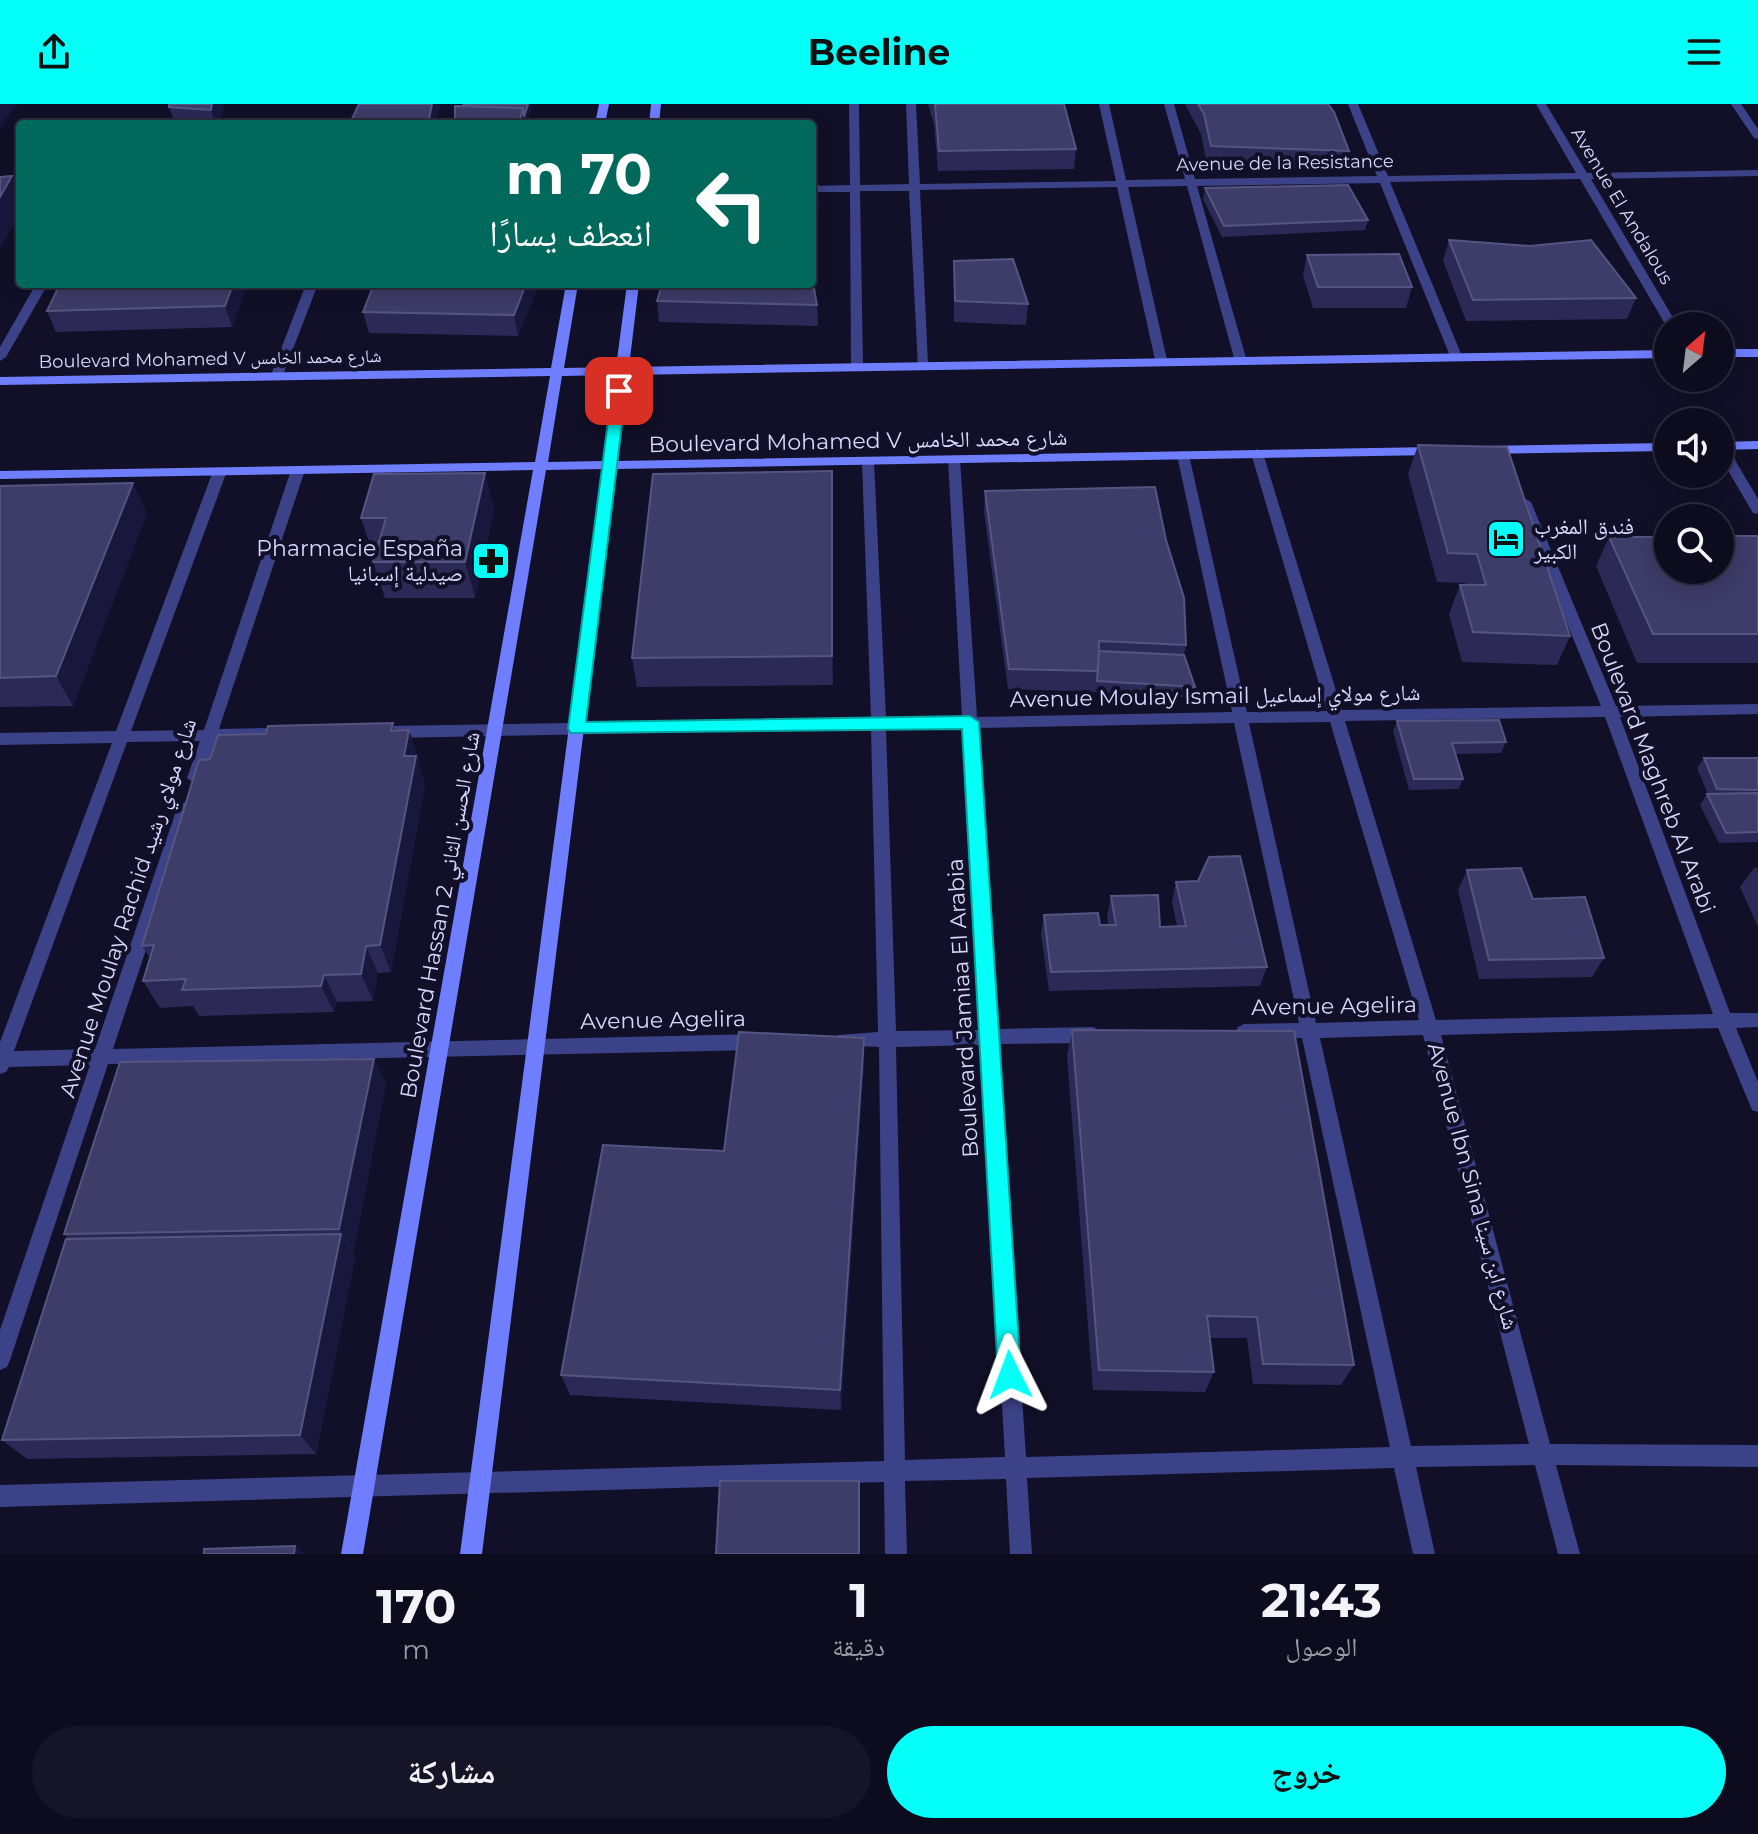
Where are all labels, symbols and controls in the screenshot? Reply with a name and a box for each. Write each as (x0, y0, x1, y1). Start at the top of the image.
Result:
icon: share (32, 30, 76, 74)
text: Beeline (808, 30, 950, 74)
icon: menu (1682, 30, 1726, 74)
street label: Avenue El Andalous (1566, 124, 1678, 289)
text: 70 m (506, 140, 652, 208)
street label: Avenue de la Resistance (1176, 150, 1394, 176)
icon: left (680, 152, 784, 256)
text: انعطف يسارًا (489, 211, 652, 255)
north arrow (1654, 312, 1734, 392)
map controls (1654, 312, 1734, 584)
street label: Boulevard Mohamed V شارع محمد الخامس (38, 345, 382, 373)
pin (585, 357, 653, 425)
icon: arrive (597, 369, 641, 413)
button: sound (1654, 408, 1734, 488)
street label: Boulevard Mohamed V شارع محمد الخامس (648, 424, 1068, 458)
button: search (1654, 504, 1734, 584)
place label: فندق المغرب الكبير (1533, 513, 1634, 565)
hotel icon: فندق المغرب الكبير (1485, 518, 1527, 560)
place label: Pharmacie España صيدلية إسبانيا (256, 535, 463, 588)
pharmacy icon: Pharmacie España صيدلية إسبانيا (470, 540, 512, 582)
street label: Boulevard Maghreb Al Arabi (1585, 619, 1721, 917)
street label: Avenue Moulay Ismail شارع مولاي إسماعيل (1009, 679, 1421, 717)
street label: Avenue Moulay Rachid شارع مولاي رشيد (54, 715, 206, 1102)
street label: Boulevard Hassan 2 شارع الحسن الثاني (394, 729, 489, 1101)
street label: Boulevard Jamiaa El Arabia (942, 858, 984, 1158)
street label: Avenue Agelira (1251, 991, 1417, 1021)
street label: Avenue Agelira (580, 1005, 746, 1035)
street label: Avenue Ibn Sina شارع ابن سينا (1422, 1040, 1524, 1332)
position arrow (968, 1333, 1052, 1417)
text: 1 (849, 1571, 868, 1629)
text: 21:43 (1261, 1571, 1382, 1629)
text: 170 (376, 1577, 456, 1635)
text: دقيقة (832, 1631, 885, 1663)
text: الوصول (1286, 1631, 1358, 1663)
text: m (402, 1634, 430, 1666)
button: مشاركة (32, 1726, 871, 1818)
button: خروج (887, 1726, 1726, 1818)

